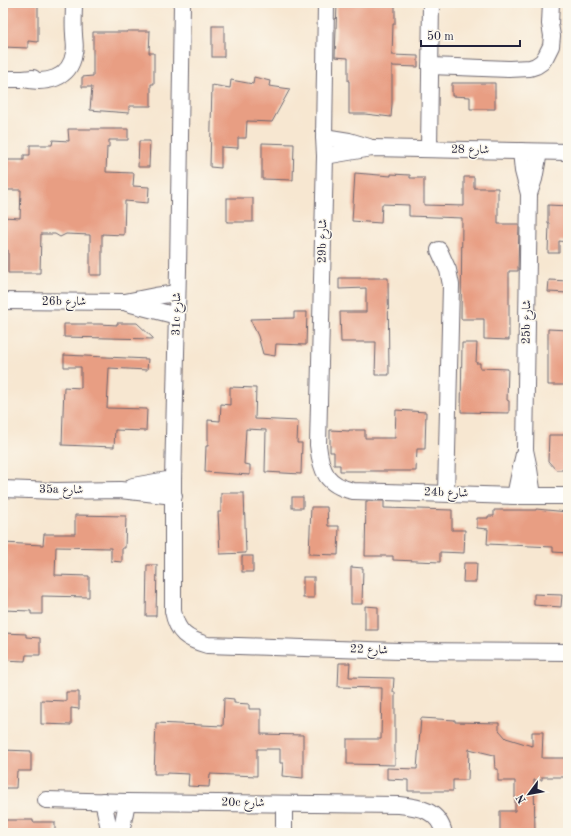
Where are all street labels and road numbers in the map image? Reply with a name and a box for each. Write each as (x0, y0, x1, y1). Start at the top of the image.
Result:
street label: شارع 28 (451, 144, 489, 160)
street label: 29b شارع (317, 219, 333, 263)
street label: 31c شارع (171, 292, 187, 336)
street label: 26b شارع (42, 296, 86, 312)
street label: 25b شارع (520, 300, 537, 344)
street label: 35a شارع (39, 483, 83, 500)
street label: 24b شارع (424, 486, 469, 504)
street label: شارع 22 (350, 643, 388, 661)
street label: 20c شارع (221, 797, 265, 813)

